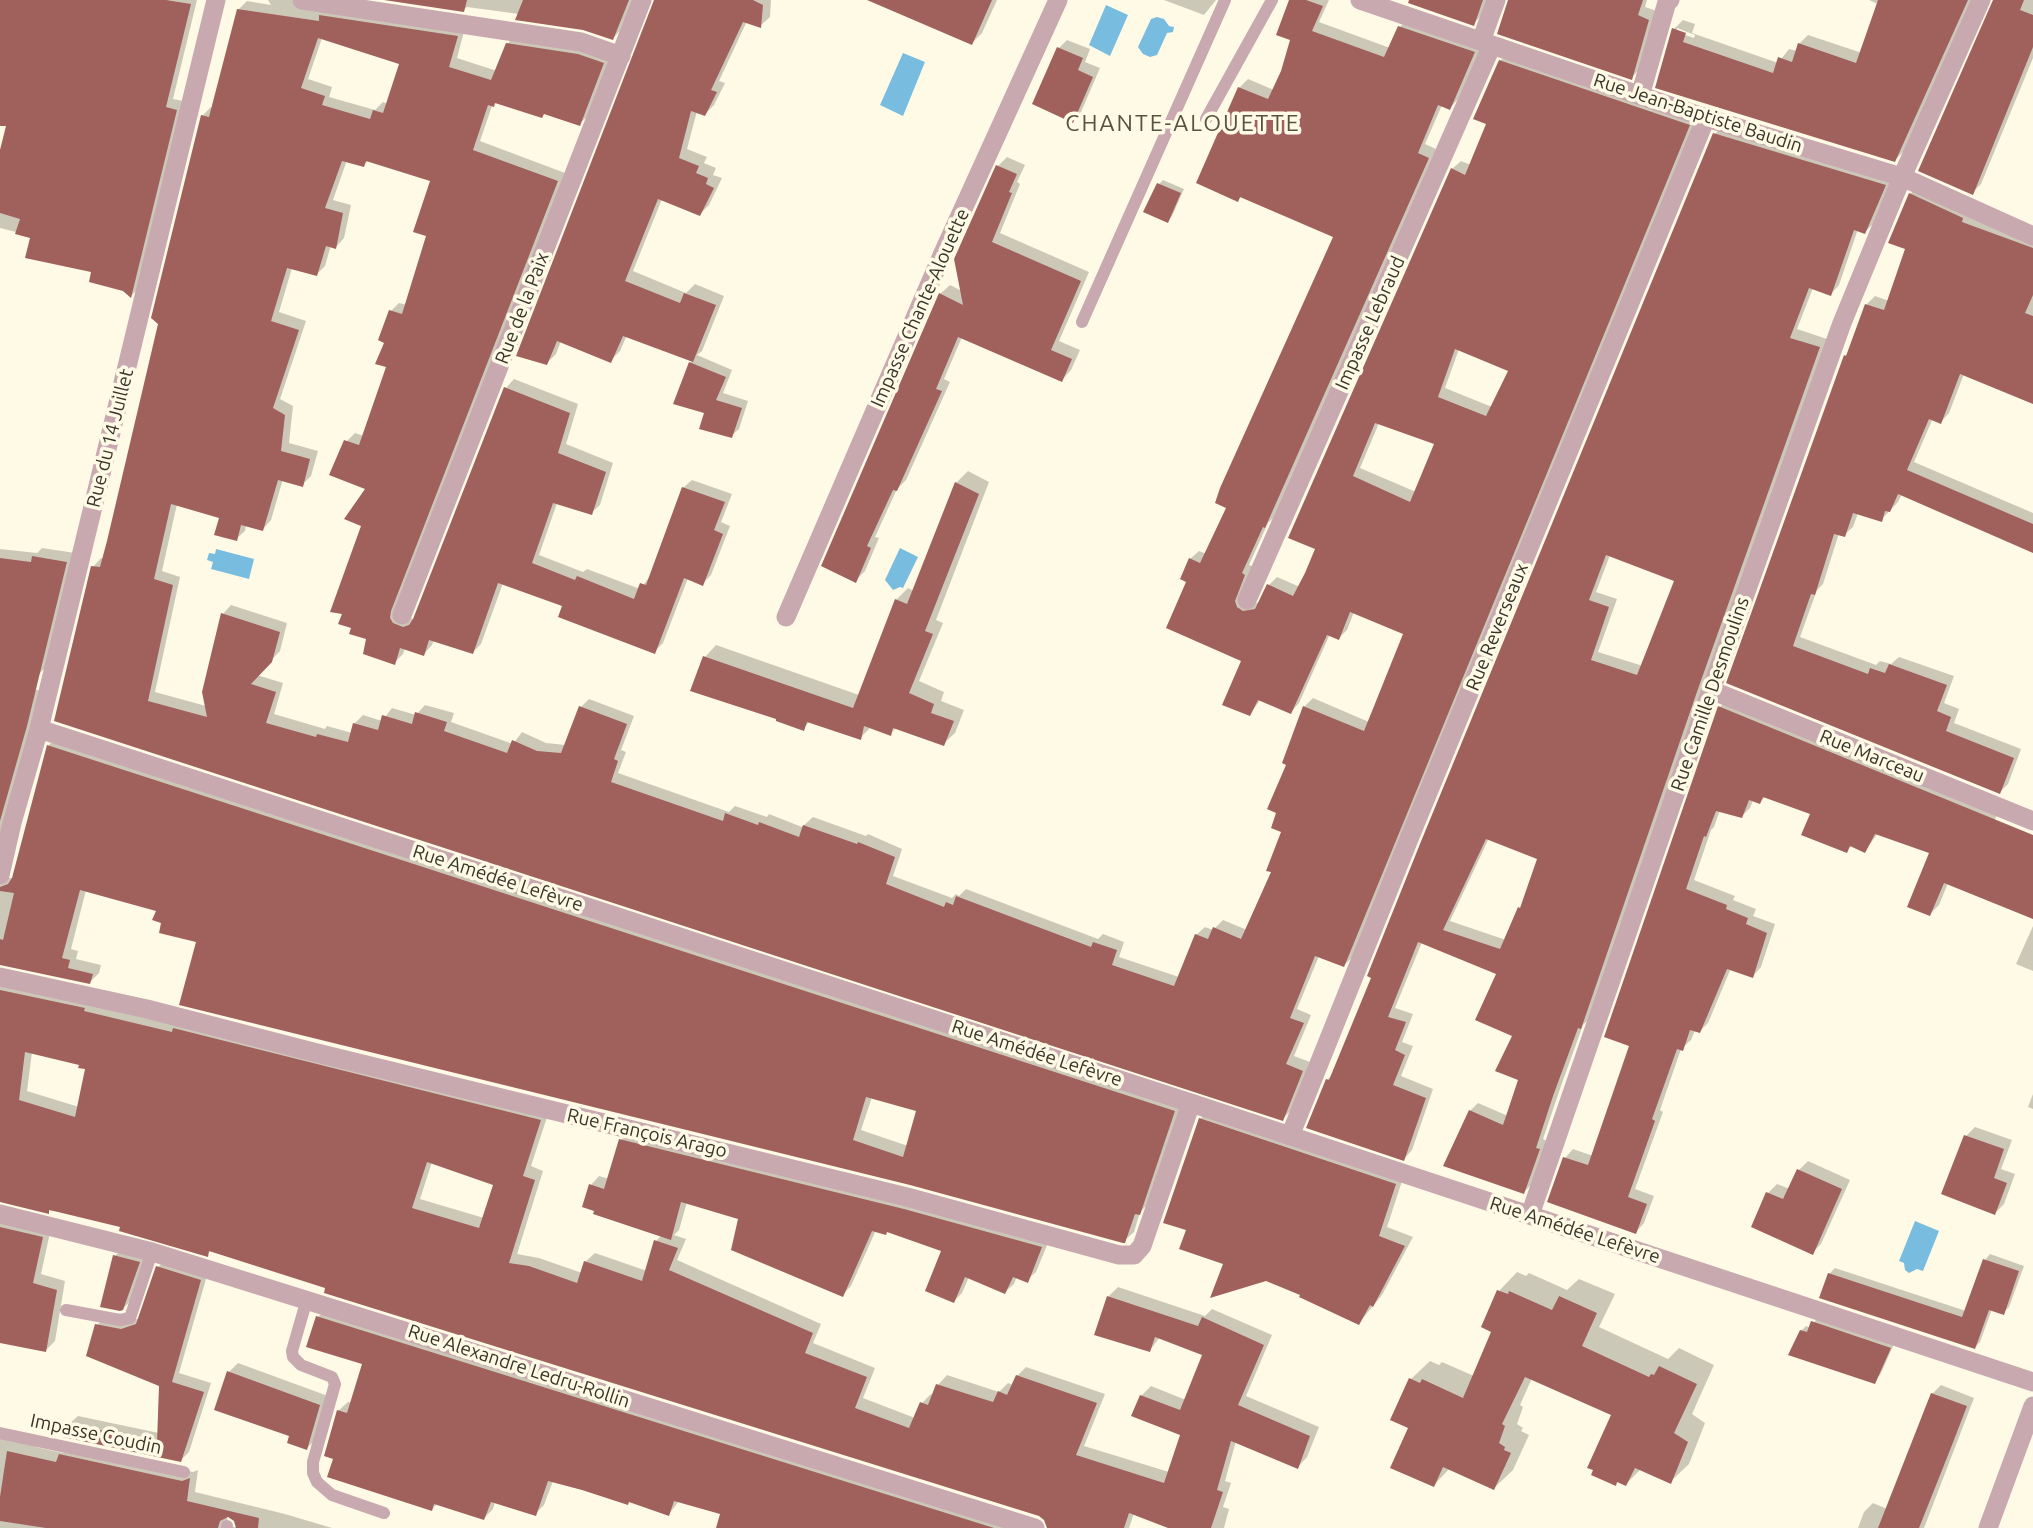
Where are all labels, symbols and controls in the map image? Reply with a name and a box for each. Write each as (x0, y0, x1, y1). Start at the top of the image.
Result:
street label: Rue Jean-Baptiste Baudin (1591, 68, 1805, 158)
district label: CHANTE-ALOUETTE (1067, 109, 1299, 137)
street label: Impasse Chante-Alouette (866, 205, 974, 411)
street label: Rue de la Paix (490, 249, 554, 367)
street label: Impasse Lebraud (1330, 253, 1410, 393)
street label: Rue du 14 Juillet (82, 366, 138, 510)
street label: Rue Reverseaux (1461, 560, 1533, 694)
street label: Rue Camille Desmoulins (1666, 594, 1754, 794)
street label: Rue Marceau (1816, 725, 1928, 787)
street label: Rue Amédée Lefèvre (410, 840, 586, 916)
street label: Rue Amédée Lefèvre (949, 1015, 1125, 1091)
street label: Rue François Arago (565, 1104, 729, 1162)
street label: Rue Amédée Lefèvre (1487, 1192, 1663, 1268)
street label: Rue Alexandre Ledru-Rollin (405, 1319, 633, 1413)
street label: Impasse Coudin (28, 1409, 164, 1459)

